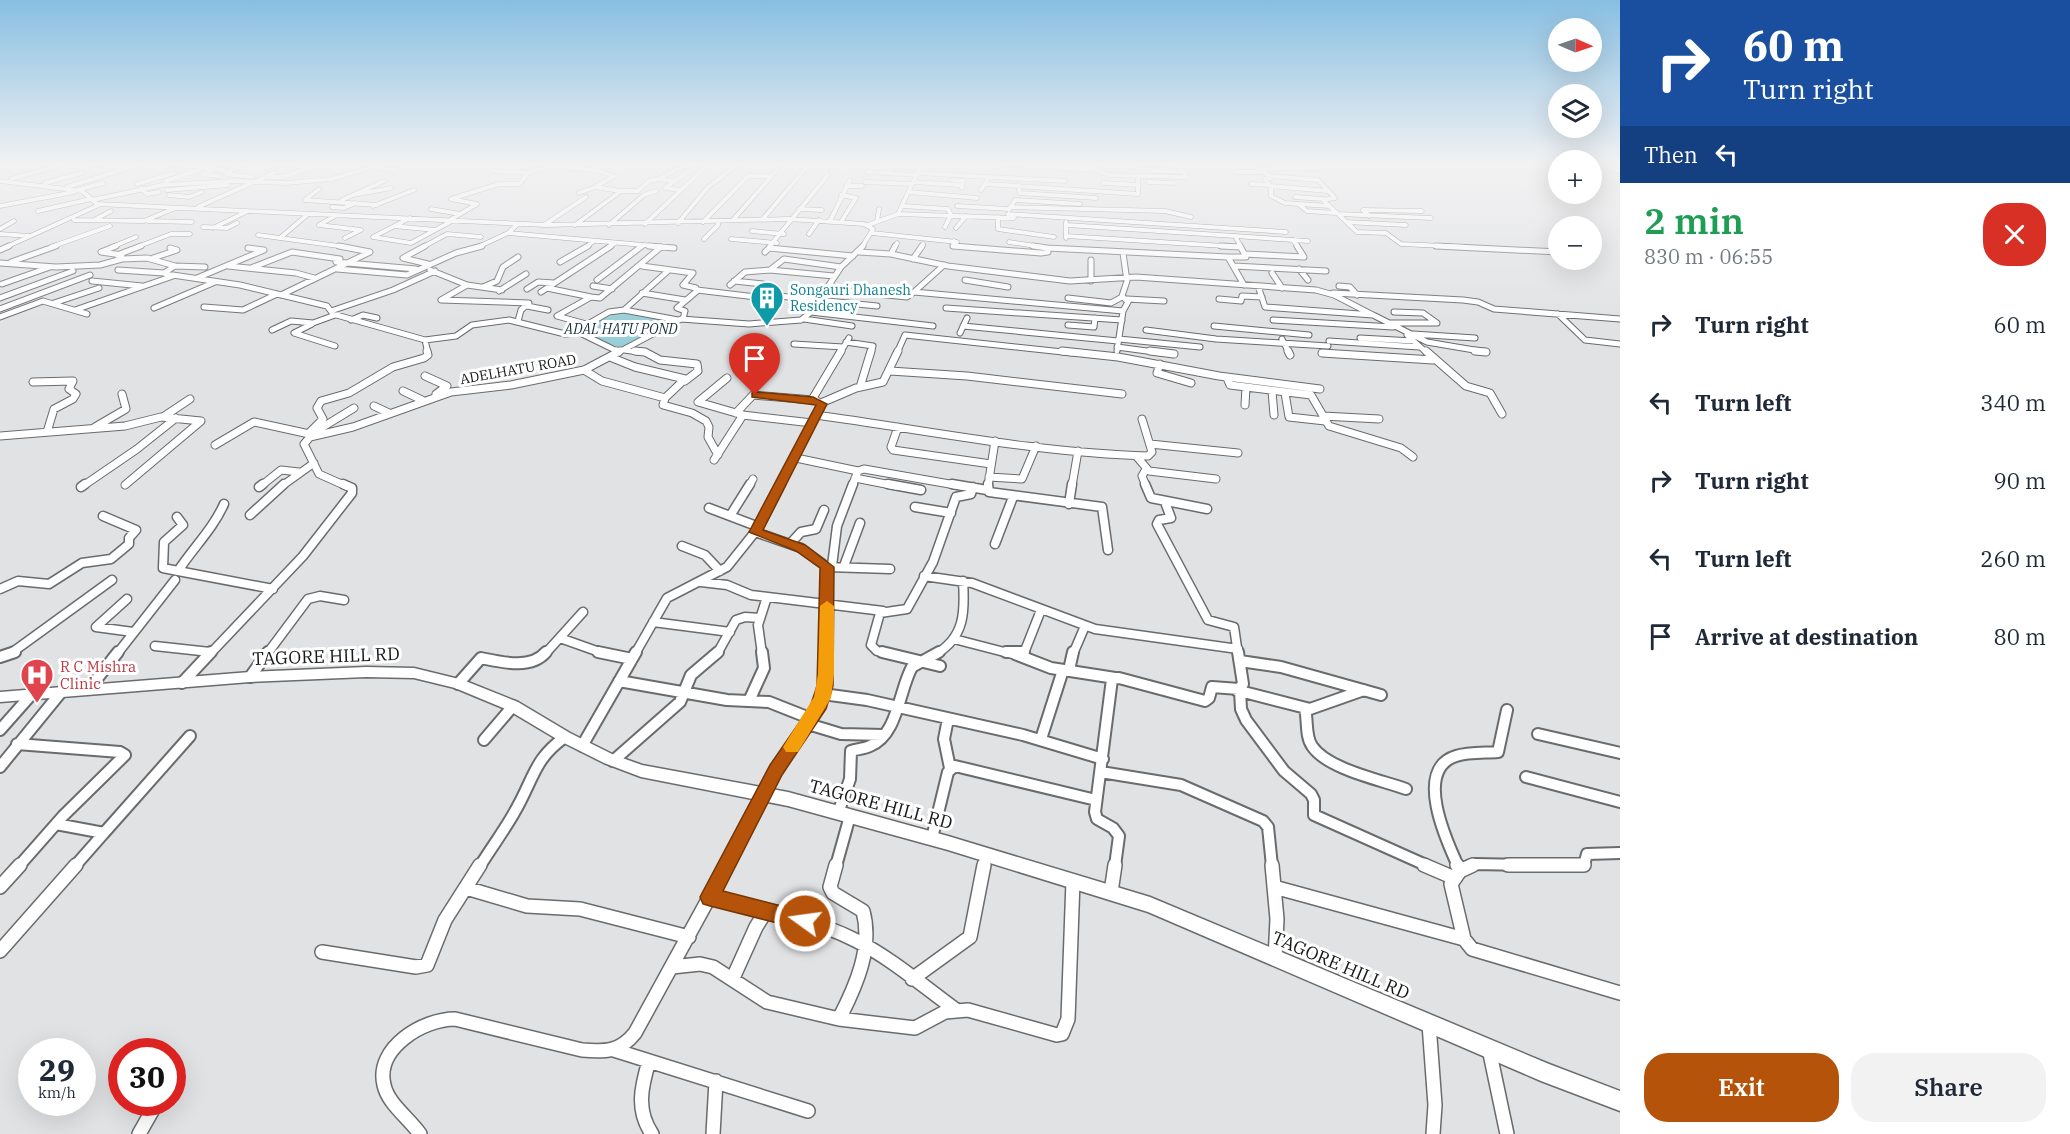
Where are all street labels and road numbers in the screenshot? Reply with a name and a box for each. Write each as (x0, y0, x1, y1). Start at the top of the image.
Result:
street label: ADELHATU ROAD (458, 350, 578, 388)
street label: TAGORE HILL RD (252, 642, 400, 670)
street label: TAGORE HILL RD (807, 774, 955, 834)
street label: TAGORE HILL RD (1269, 926, 1413, 1004)

